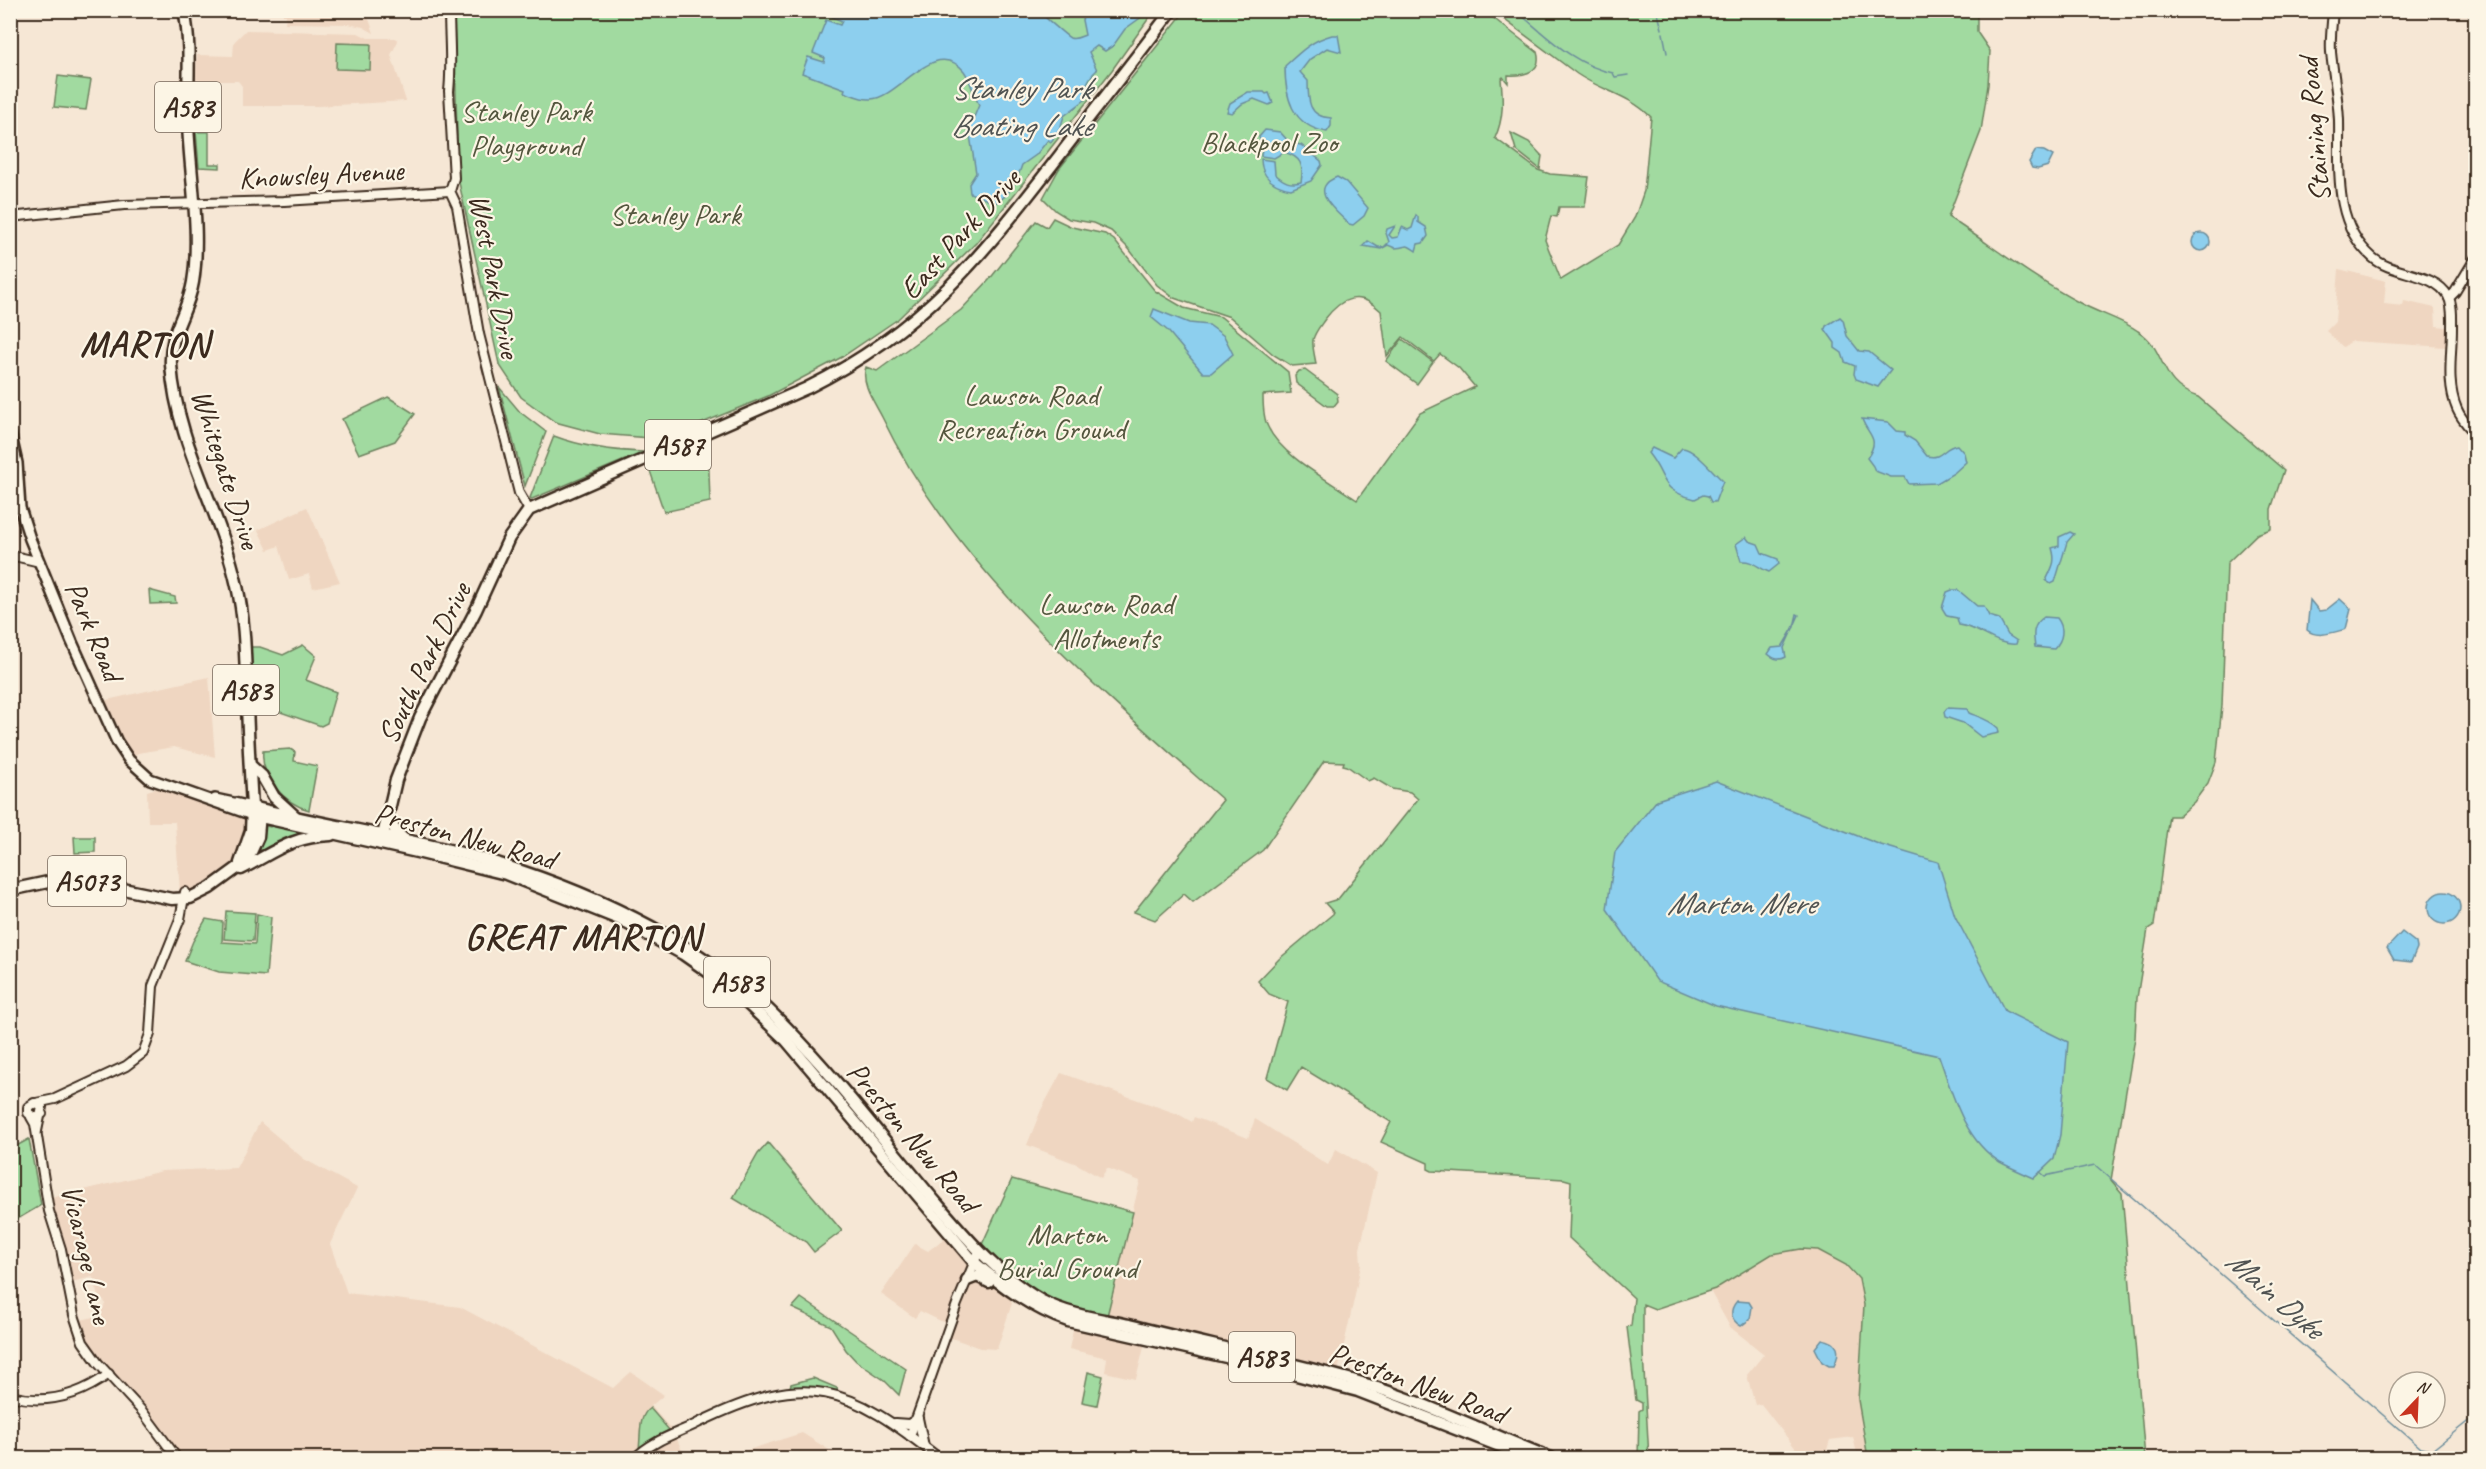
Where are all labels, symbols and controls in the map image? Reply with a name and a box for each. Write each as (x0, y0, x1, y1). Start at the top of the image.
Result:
street label: Staining Road (2288, 52, 2339, 204)
water label: Stanley Park Boating Lake (951, 68, 1097, 146)
road number: A583 (155, 82, 221, 132)
park label: Stanley Park Playground (461, 92, 593, 164)
park label: Blackpool Zoo (1201, 123, 1341, 161)
street label: Knowsley Avenue (238, 151, 406, 197)
street label: East Park Drive (891, 159, 1030, 307)
street label: West Park Drive (461, 191, 530, 363)
park label: Stanley Park (610, 195, 742, 233)
district label: MARTON (80, 321, 214, 367)
park label: Lawson Road Recreation Ground (937, 376, 1129, 448)
street label: Whitegate Drive (182, 385, 270, 555)
road number: A587 (645, 420, 711, 470)
street label: South Park Drive (369, 574, 480, 750)
street label: Park Road (56, 575, 134, 690)
park label: Lawson Road Allotments (1039, 585, 1177, 657)
road number: A583 (213, 665, 279, 715)
street label: Preston New Road (370, 794, 564, 879)
road number: A5073 (48, 856, 126, 906)
water label: Marton Mere (1667, 883, 1820, 924)
district label: GREAT MARTON (465, 914, 705, 960)
road number: A583 (704, 957, 770, 1007)
street label: Preston New Road (839, 1054, 990, 1224)
street label: Vicarage Lane (53, 1181, 122, 1330)
park label: Marton Burial Ground (997, 1215, 1141, 1287)
water label: Main Dyke (2218, 1240, 2336, 1351)
road number: A583 (1229, 1332, 1295, 1382)
street label: Preston New Road (1324, 1333, 1516, 1434)
north arrow (2387, 1370, 2447, 1430)
text: N (2414, 1376, 2434, 1399)

